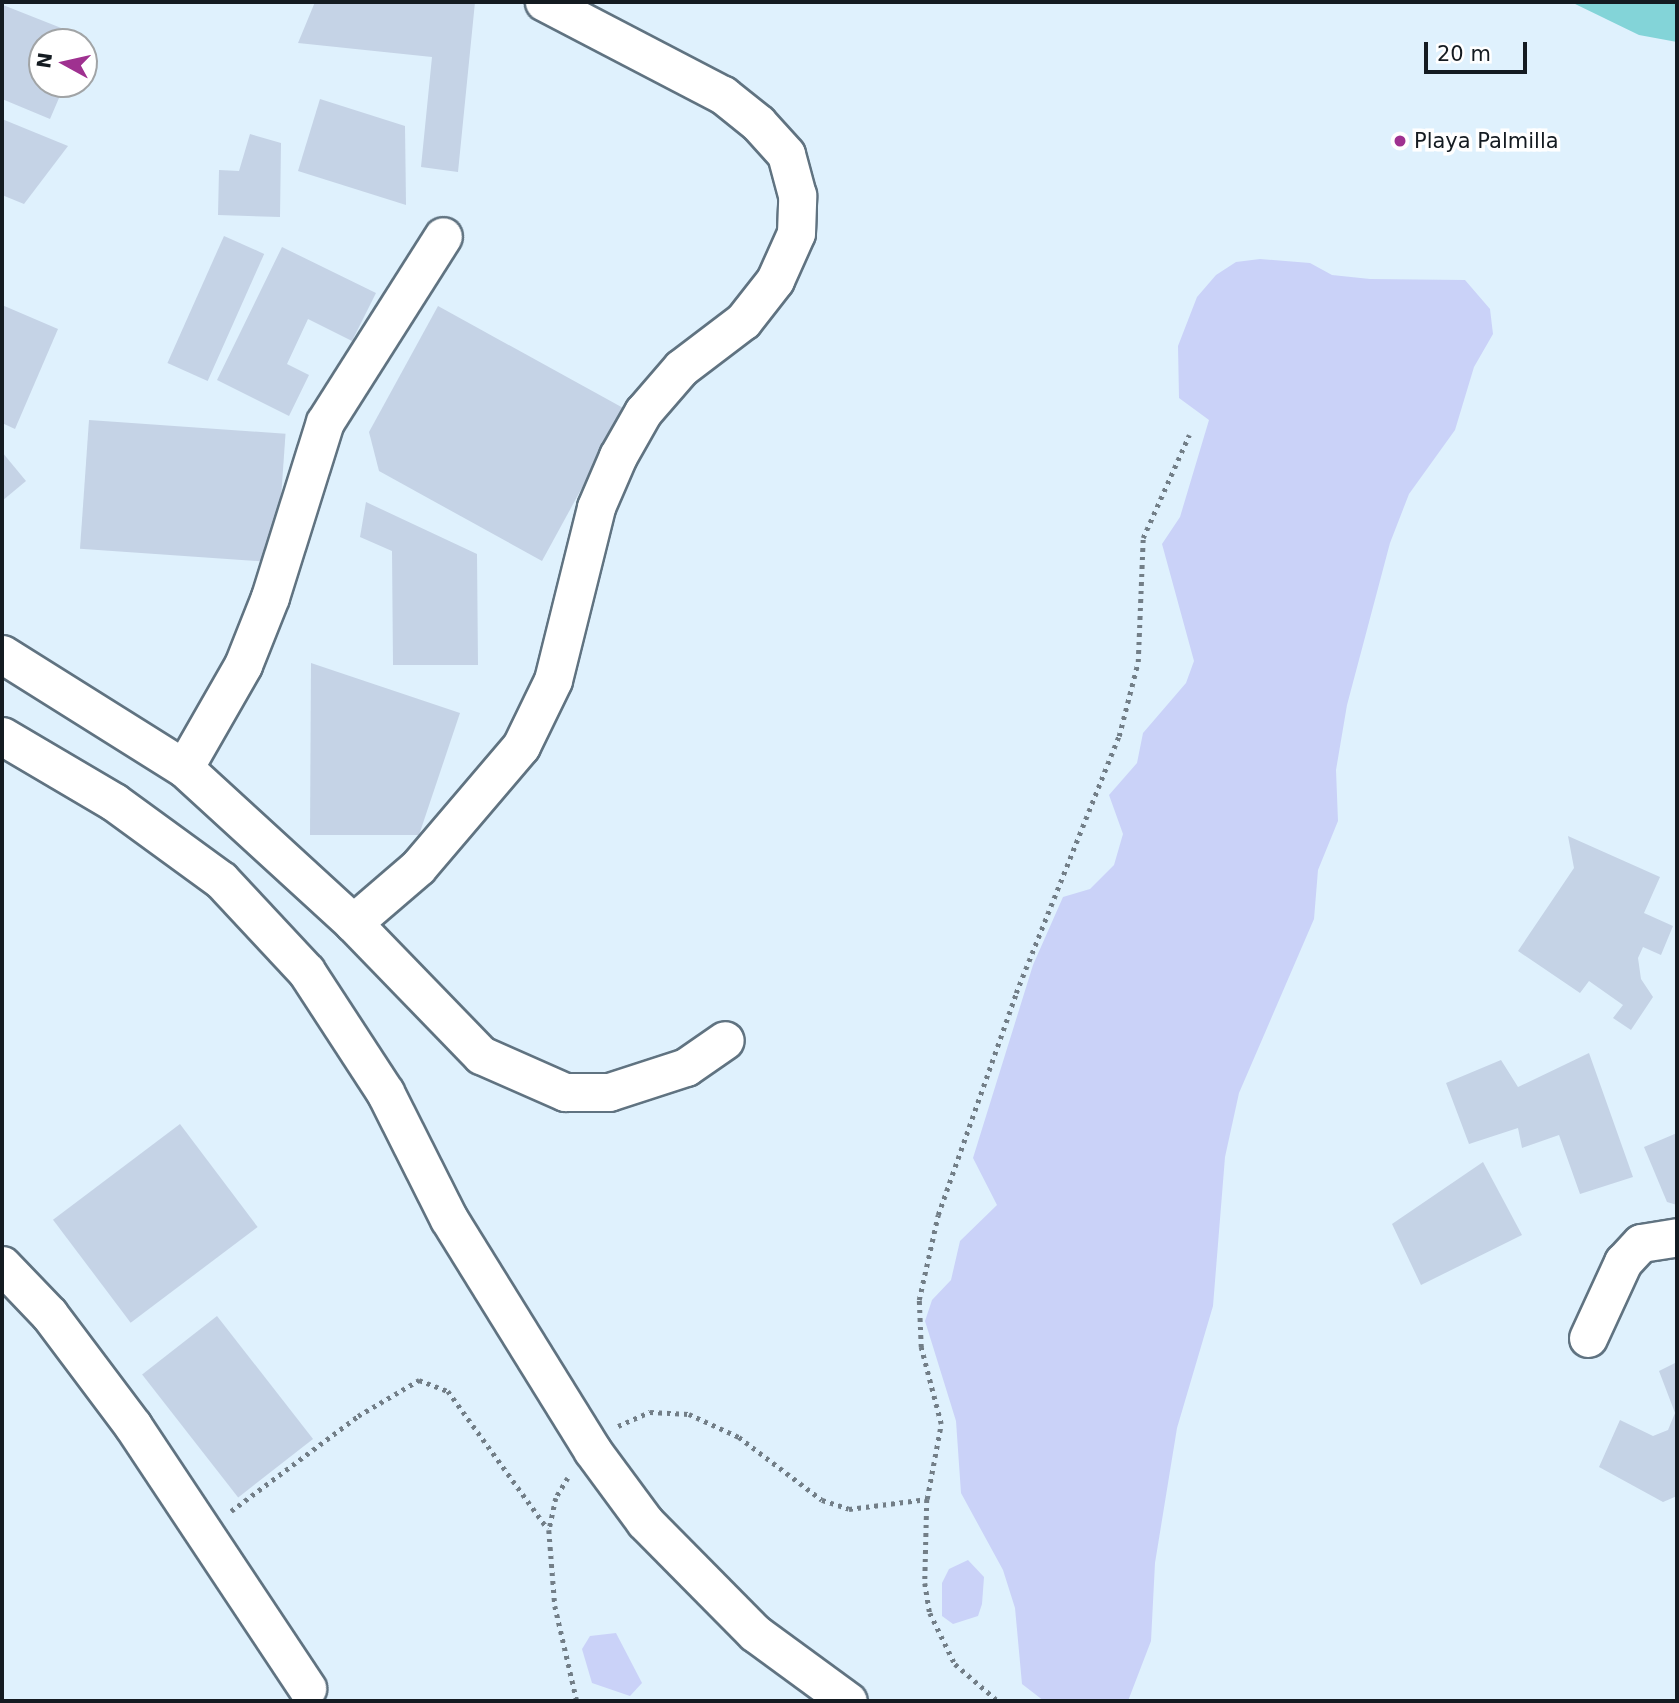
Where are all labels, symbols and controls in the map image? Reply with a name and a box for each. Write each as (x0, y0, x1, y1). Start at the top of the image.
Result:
north arrow (28, 28, 98, 98)
scale bar (1427, 28, 1530, 72)
text: 20 m (1437, 42, 1491, 66)
text: N (32, 51, 56, 70)
place label: Playa Palmilla (1414, 128, 1559, 154)
marker: Playa Palmilla (1392, 133, 1408, 149)

